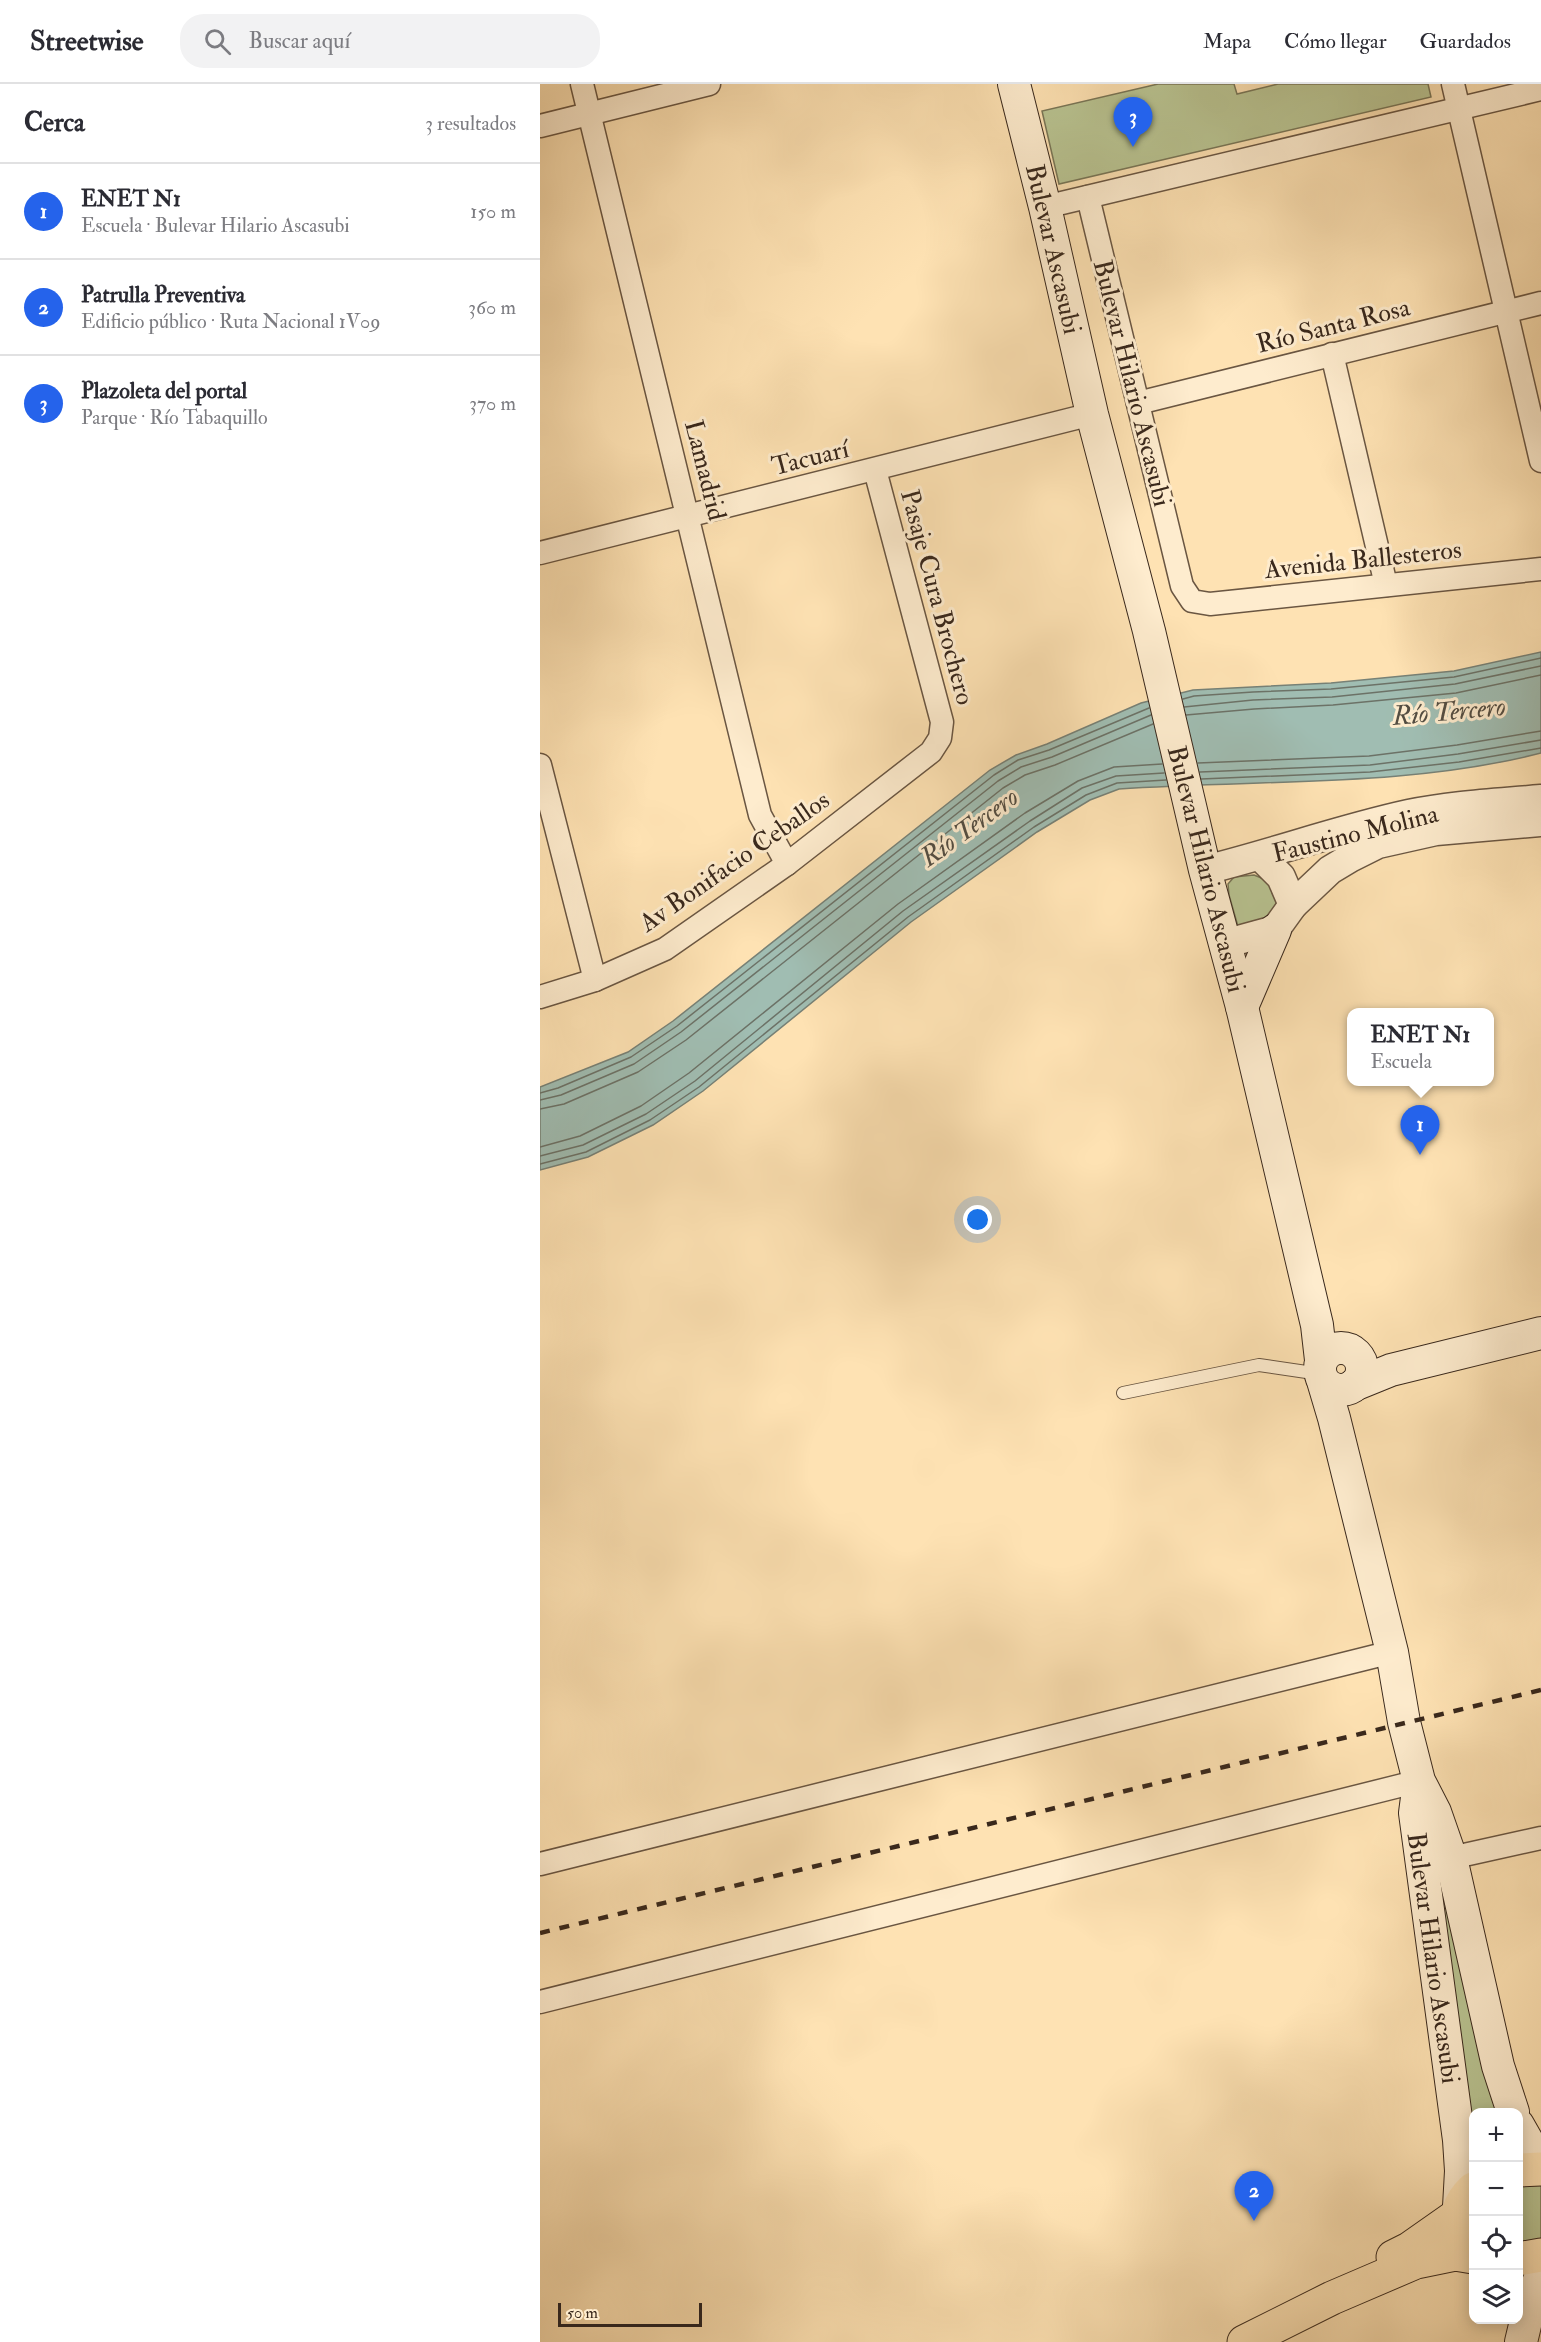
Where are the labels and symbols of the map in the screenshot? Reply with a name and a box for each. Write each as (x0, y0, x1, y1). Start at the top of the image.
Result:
pin: 3 (1114, 98, 1152, 147)
street label: Bulevar Ascasubi (1018, 161, 1088, 337)
street label: Bulevar Hilario Ascasubi (1086, 256, 1178, 510)
street label: Río Santa Rosa (1253, 291, 1414, 360)
street label: Lamadrid (677, 417, 733, 524)
street label: Tacuarí (768, 432, 854, 483)
street label: Pasaje Cura Brochero (893, 486, 981, 708)
street label: Avenida Ballesteros (1262, 534, 1463, 586)
water label: Río Tercero (1390, 690, 1507, 733)
street label: Bulevar Hilario Ascasubi (1160, 742, 1252, 996)
water label: Río Tercero (913, 781, 1025, 875)
street label: Av Bonifacio Ceballos (632, 784, 836, 940)
street label: Faustino Molina (1269, 798, 1442, 870)
pin: 1 (1400, 1106, 1440, 1155)
your location (963, 1205, 992, 1234)
street label: Bulevar Hilario Ascasubi (1400, 1830, 1466, 2086)
pin: 2 (1234, 2172, 1274, 2221)
scale bar (558, 2300, 702, 2328)

